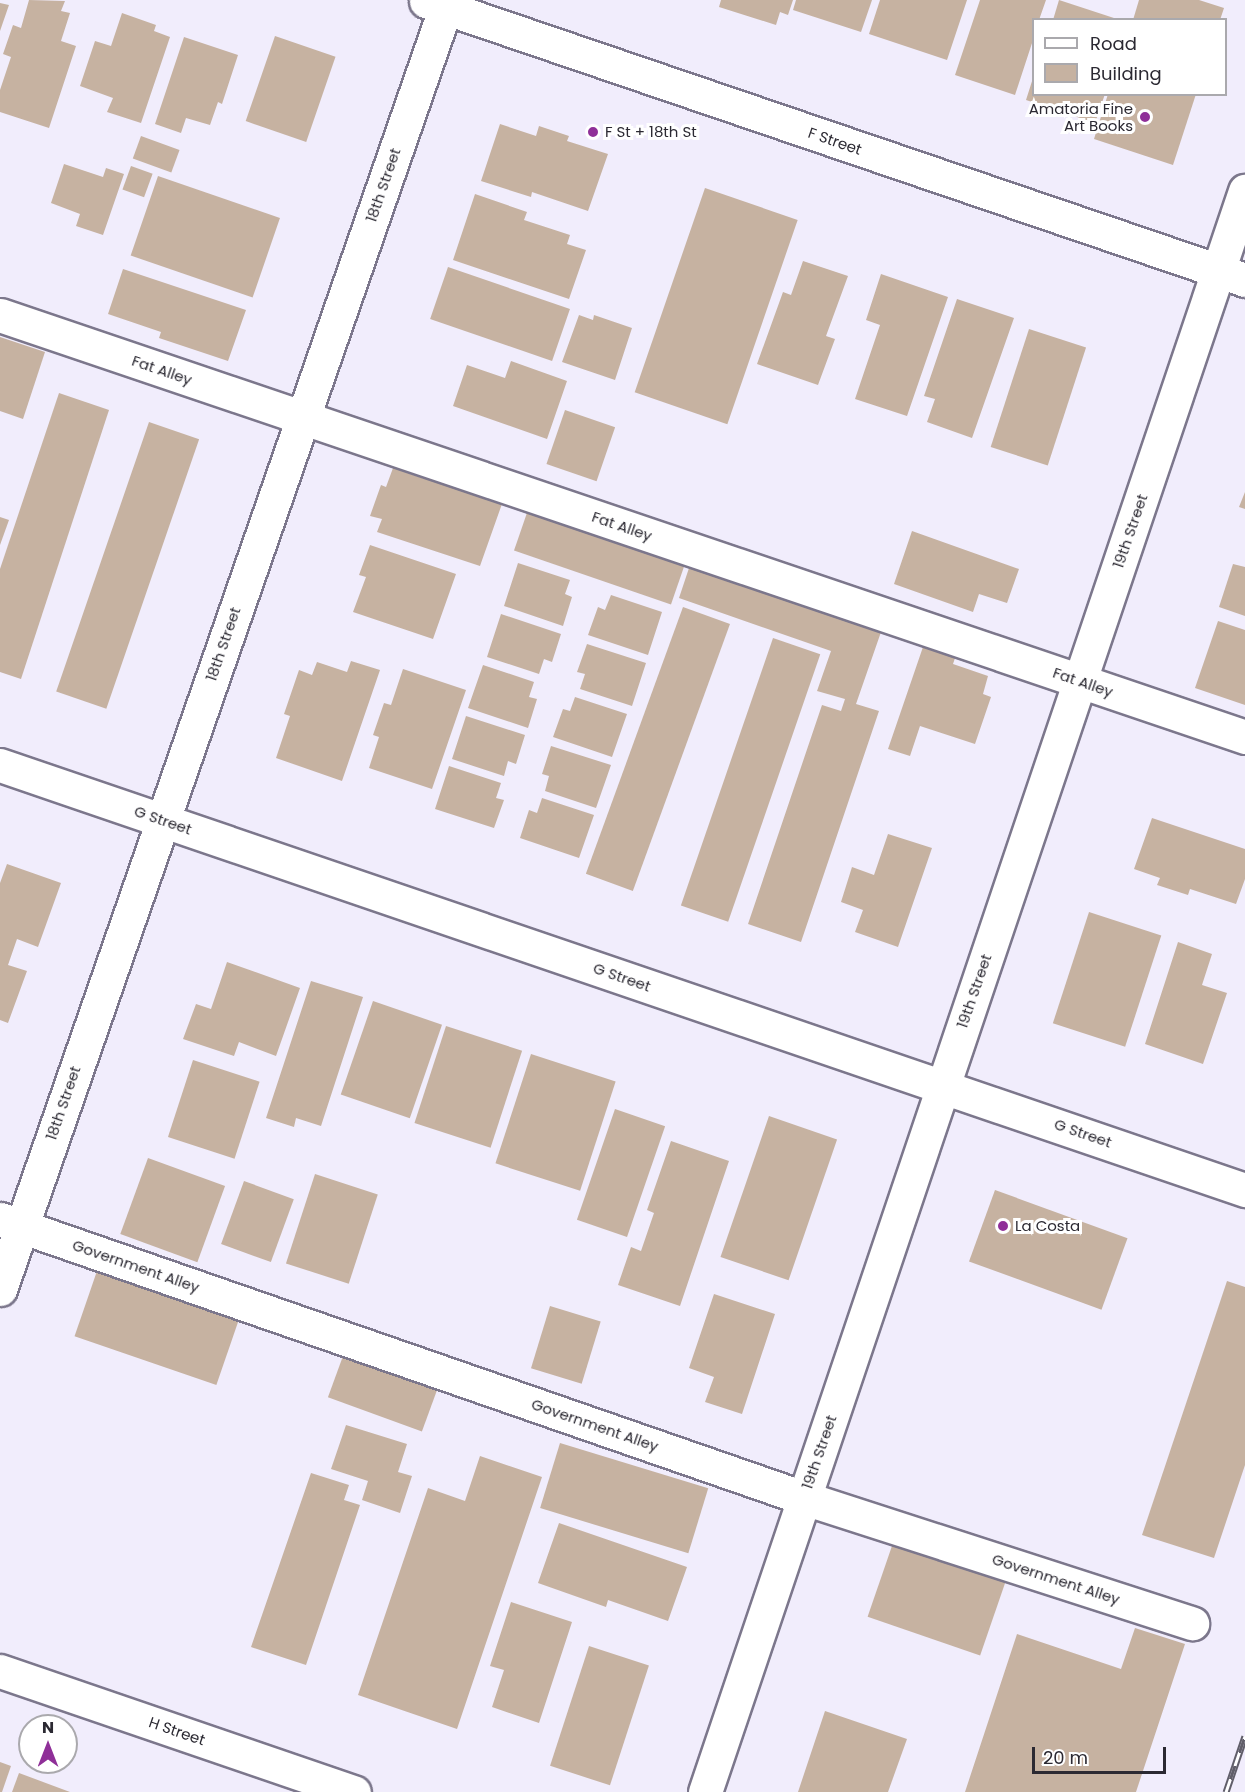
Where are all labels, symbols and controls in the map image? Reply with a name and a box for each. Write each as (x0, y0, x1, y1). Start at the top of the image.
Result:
legend (1032, 18, 1227, 96)
text: Road (1090, 31, 1137, 56)
text: Building (1090, 61, 1162, 86)
place label: Amatoria Fine Art Books (1029, 99, 1133, 134)
marker: Amatoria Fine Art Books (1138, 110, 1152, 124)
place label: F St + 18th St (605, 123, 697, 141)
street label: F Street (806, 123, 864, 159)
marker: F St + 18th St (586, 125, 600, 139)
street label: 18th Street (362, 146, 404, 224)
street label: Fat Alley (130, 351, 194, 389)
street label: 19th Street (1109, 492, 1151, 570)
street label: Fat Alley (590, 507, 654, 545)
street label: 18th Street (202, 605, 244, 683)
street label: Fat Alley (1051, 663, 1115, 701)
street label: G Street (132, 802, 194, 838)
street label: 19th Street (953, 952, 995, 1030)
street label: G Street (591, 959, 653, 995)
street label: 18th Street (42, 1064, 84, 1142)
street label: G Street (1052, 1115, 1114, 1151)
place label: La Costa (1015, 1217, 1080, 1235)
marker: La Costa (996, 1219, 1010, 1233)
street label: Government Alley (70, 1236, 202, 1296)
street label: Government Alley (529, 1395, 661, 1455)
street label: 19th Street (798, 1413, 840, 1491)
street label: Government Alley (990, 1550, 1122, 1608)
street label: H Street (147, 1713, 207, 1749)
north arrow (18, 1714, 78, 1774)
text: N (42, 1716, 54, 1739)
scale bar (1035, 1735, 1168, 1773)
text: 20 m (1043, 1745, 1088, 1770)

